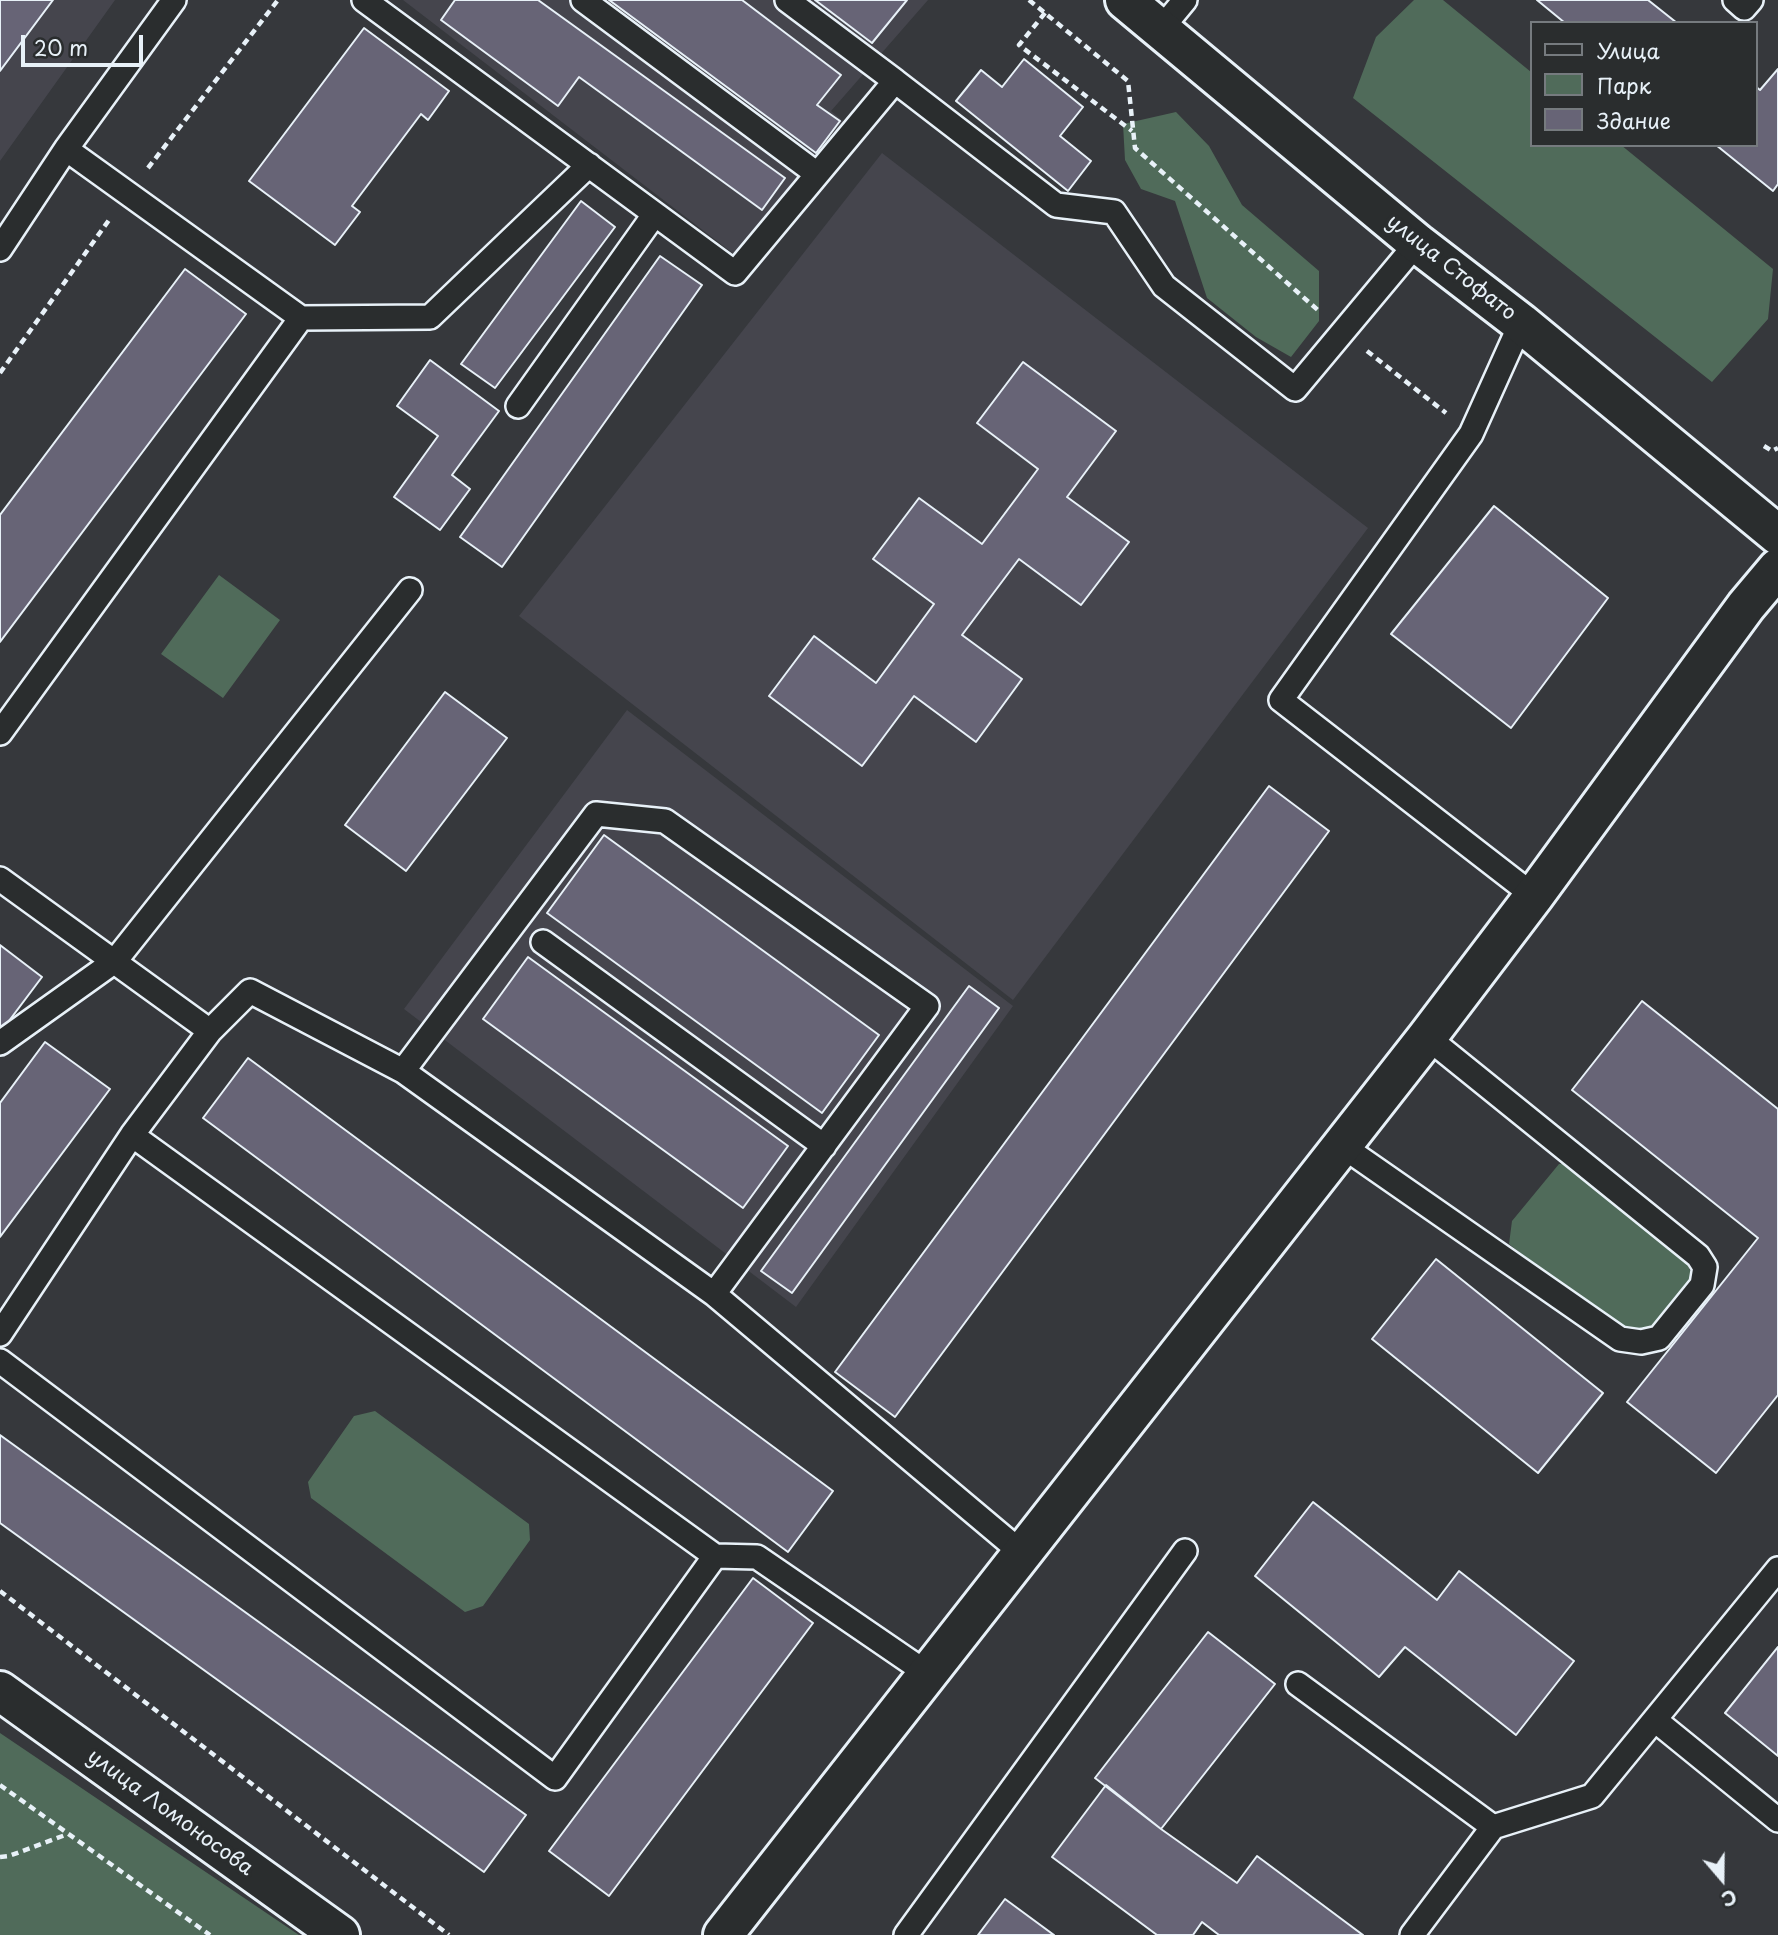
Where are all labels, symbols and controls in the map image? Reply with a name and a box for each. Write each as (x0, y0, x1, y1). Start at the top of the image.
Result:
scale bar (24, 21, 147, 65)
legend (1530, 21, 1757, 147)
text: 20 m (34, 31, 88, 63)
text: Улица (1597, 34, 1660, 66)
text: Парк (1597, 69, 1651, 101)
text: Здание (1597, 104, 1671, 136)
street label: улица Стофато (1381, 210, 1521, 326)
street label: улица Ломоносова (82, 1744, 258, 1882)
north arrow (1687, 1844, 1757, 1914)
text: С (1718, 1883, 1741, 1914)

